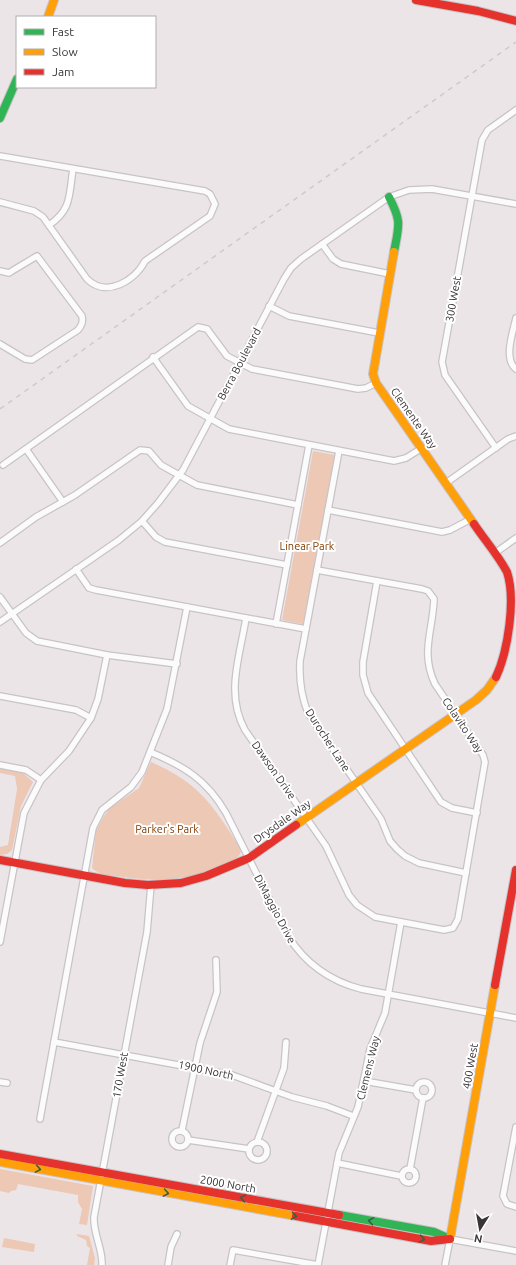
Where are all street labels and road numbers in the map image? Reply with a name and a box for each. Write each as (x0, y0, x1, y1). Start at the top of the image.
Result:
street label: 300 West (443, 274, 463, 323)
street label: Berra Boulevard (215, 326, 263, 402)
street label: Clemente Way (389, 385, 440, 451)
street label: Colavito Way (440, 695, 486, 755)
street label: Durocher Lane (303, 706, 353, 774)
street label: Dawson Drive (250, 739, 298, 801)
street label: Drysdale Way (251, 797, 313, 845)
street label: DiMaggio Drive (252, 873, 298, 945)
street label: Clemens Way (354, 1034, 382, 1101)
street label: 400 West (460, 1041, 480, 1090)
street label: 170 West (110, 1050, 130, 1099)
street label: 1900 North (177, 1058, 235, 1082)
street label: 2000 North (199, 1173, 257, 1195)

